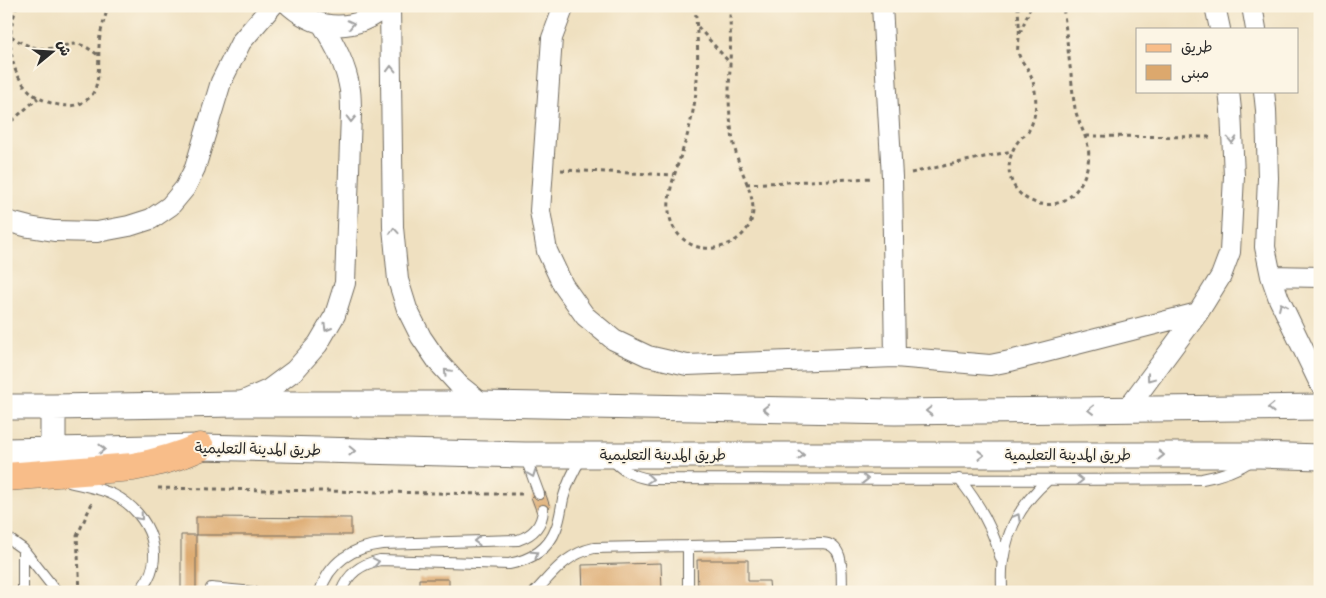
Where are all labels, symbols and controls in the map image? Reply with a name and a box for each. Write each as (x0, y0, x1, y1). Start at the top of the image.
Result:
one-way arrow (347, 19, 356, 30)
north arrow (28, 28, 78, 78)
legend (1136, 28, 1298, 92)
text: ش (53, 38, 74, 58)
text: طريق (1181, 38, 1213, 57)
text: مبنى (1181, 64, 1209, 83)
one-way arrow (386, 65, 396, 72)
one-way arrow (346, 115, 356, 123)
one-way arrow (1227, 136, 1238, 144)
one-way arrow (388, 227, 399, 235)
one-way arrow (1279, 303, 1289, 312)
one-way arrow (323, 322, 333, 331)
one-way arrow (444, 368, 453, 377)
one-way arrow (1147, 372, 1156, 382)
one-way arrow (1267, 403, 1274, 413)
one-way arrow (762, 404, 770, 414)
one-way arrow (1087, 405, 1094, 415)
one-way arrow (924, 406, 932, 417)
street label: طريق المدينة التعليمية (195, 439, 321, 460)
one-way arrow (98, 443, 106, 454)
one-way arrow (348, 446, 356, 456)
street label: طريق المدينة التعليمية (600, 446, 726, 465)
street label: طريق المدينة التعليمية (1005, 446, 1131, 465)
one-way arrow (798, 450, 805, 460)
one-way arrow (978, 450, 985, 460)
one-way arrow (1158, 450, 1165, 460)
one-way arrow (526, 470, 536, 478)
one-way arrow (646, 473, 654, 484)
one-way arrow (862, 474, 869, 484)
one-way arrow (1076, 475, 1084, 485)
one-way arrow (134, 511, 143, 520)
one-way arrow (1011, 513, 1021, 522)
one-way arrow (472, 536, 480, 547)
one-way arrow (529, 551, 539, 560)
one-way arrow (371, 557, 380, 567)

